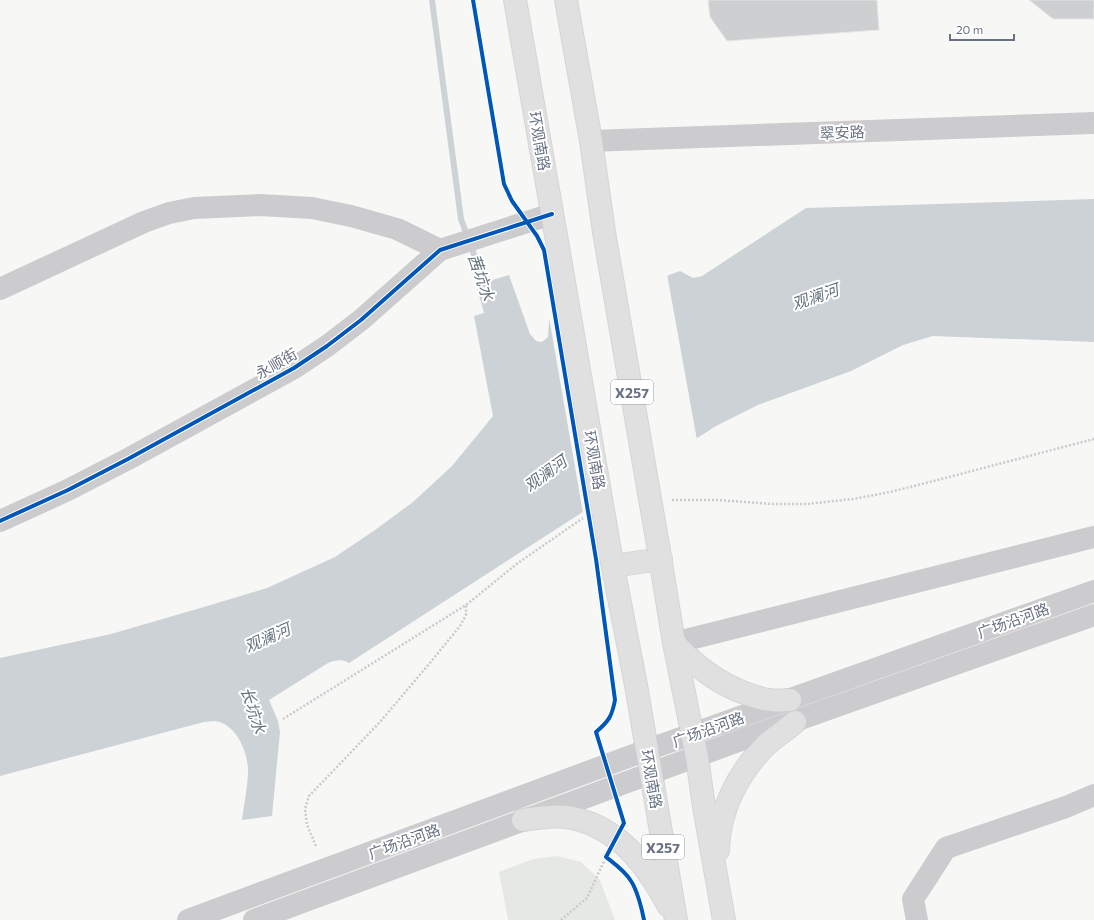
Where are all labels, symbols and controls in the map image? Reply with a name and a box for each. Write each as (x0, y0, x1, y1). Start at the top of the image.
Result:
scale bar (950, 16, 1014, 42)
text: 20 m (956, 22, 983, 36)
street label: 环观南路 (526, 110, 554, 172)
street label: 翠安路 (819, 122, 865, 142)
water label: 茜坑水 (465, 251, 499, 304)
water label: 观澜河 (789, 278, 844, 313)
street label: 永顺街 (252, 344, 300, 382)
road number: X257 (611, 380, 653, 404)
street label: 环观南路 (581, 429, 609, 491)
water label: 观澜河 (520, 449, 572, 495)
street label: 广场沿河路 (975, 599, 1051, 641)
water label: 观澜河 (241, 617, 296, 655)
water label: 长坑水 (238, 684, 271, 737)
street label: 广场沿河路 (670, 708, 746, 750)
street label: 环观南路 (638, 748, 666, 810)
street label: 广场沿河路 (366, 820, 442, 862)
road number: X257 (642, 835, 684, 859)

